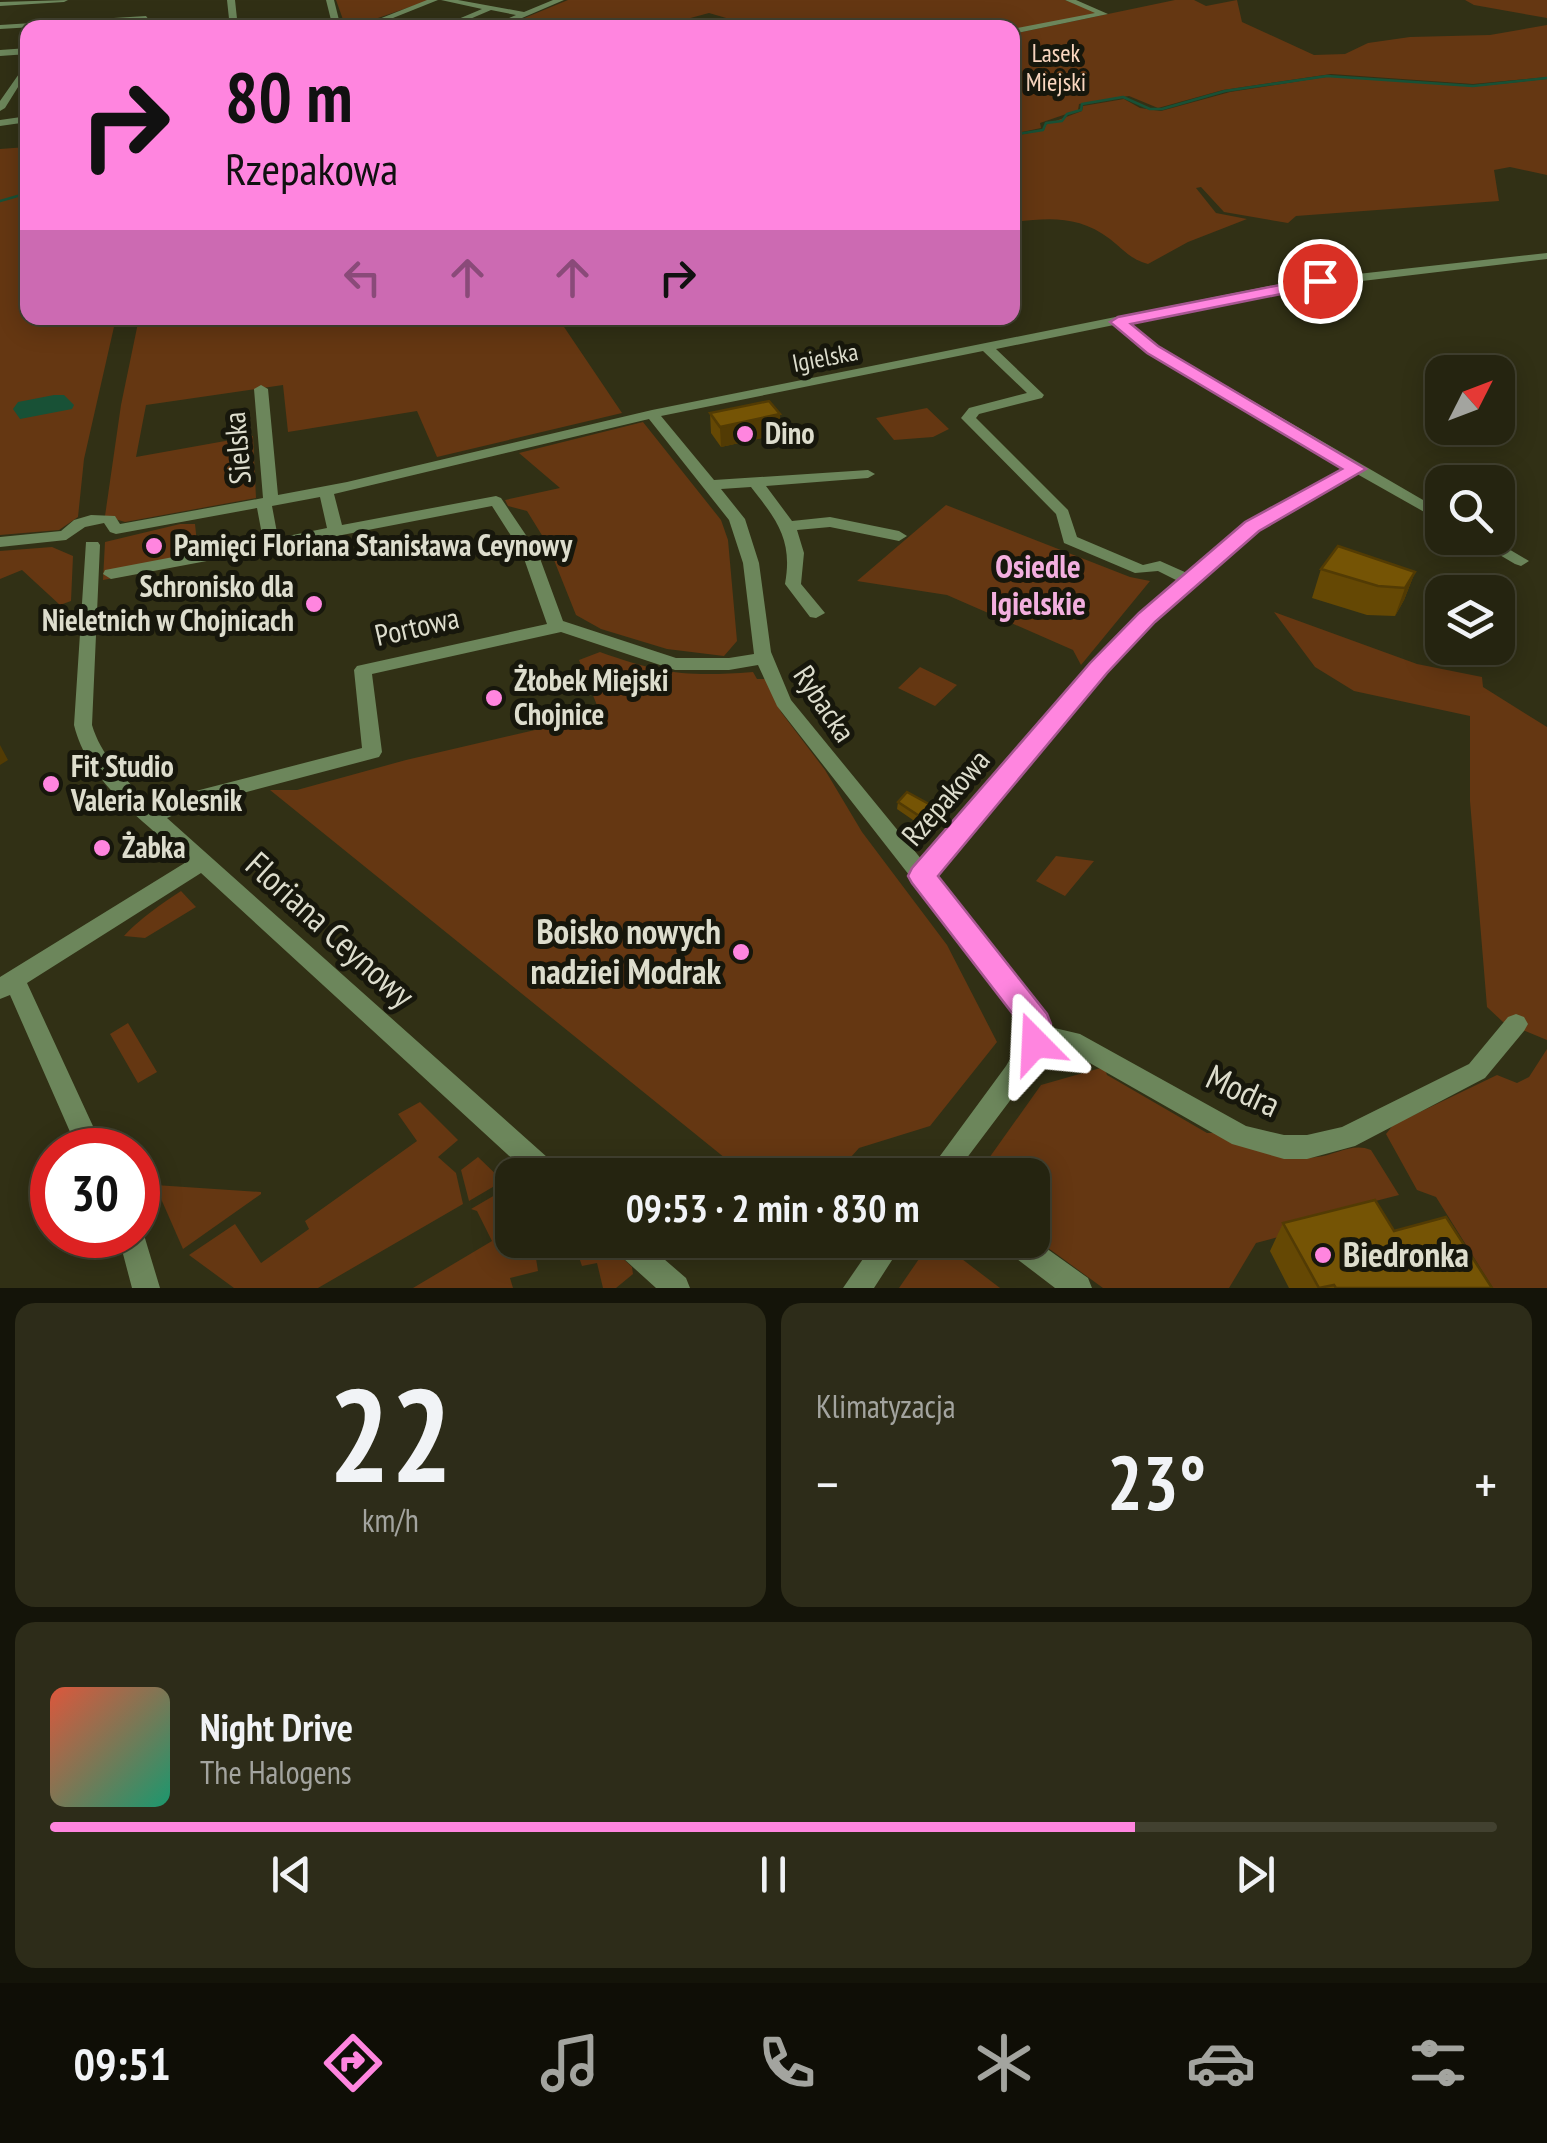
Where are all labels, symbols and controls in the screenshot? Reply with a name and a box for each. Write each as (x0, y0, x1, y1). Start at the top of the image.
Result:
park label: Lasek Miejski (1026, 37, 1086, 98)
text: 80 m (225, 51, 353, 141)
icon: right (60, 60, 190, 190)
text: Rzepakowa (225, 139, 398, 197)
pin (1278, 239, 1363, 324)
icon: left (335, 250, 390, 305)
icon: ahead (440, 250, 495, 305)
icon: ahead (545, 250, 600, 305)
icon: right (650, 250, 705, 305)
icon: arrive (1293, 254, 1348, 309)
street label: Igielska (789, 335, 861, 379)
north arrow (1425, 355, 1515, 445)
map controls (1425, 355, 1515, 665)
street label: Sielska (214, 410, 259, 486)
place label: Dino (765, 413, 815, 452)
marker: Dino (734, 423, 756, 445)
button: search (1425, 465, 1515, 555)
place label: Pamięci Floriana Stanisława Ceynowy (174, 525, 573, 564)
marker: Pamięci Floriana Stanisława Ceynowy (143, 535, 165, 557)
district label: Osiedle Igielskie (990, 545, 1086, 624)
place label: Schronisko dla Nieletnich w Chojnicach (42, 566, 294, 639)
button: layers (1425, 575, 1515, 665)
marker: Schronisko dla Nieletnich w Chojnicach (303, 593, 325, 615)
street label: Portowa (371, 597, 462, 654)
street label: Rybacka (786, 657, 865, 749)
place label: Żłobek Miejski Chojnice (514, 660, 668, 733)
marker: Żłobek Miejski Chojnice (483, 687, 505, 709)
street label: Rzepakowa (892, 741, 997, 853)
place label: Fit Studio Valeria Kolesnik (70, 746, 243, 819)
marker: Fit Studio Valeria Kolesnik (40, 773, 62, 795)
place label: Żabka (122, 827, 186, 866)
marker: Żabka (91, 837, 113, 859)
street label: Floriana Ceynowy (236, 841, 425, 1018)
place label: Boisko nowych nadziei Modrak (530, 908, 722, 994)
marker: Boisko nowych nadziei Modrak (730, 941, 752, 963)
position arrow (983, 991, 1087, 1095)
street label: Modra (1199, 1053, 1288, 1127)
speed limit sign: 30 (30, 1128, 160, 1258)
text: 09:53 · 2 min · 830 m (626, 1183, 919, 1232)
place label: Biedronka (1343, 1231, 1469, 1277)
marker: Biedronka (1312, 1244, 1334, 1266)
text: 22 (328, 1350, 453, 1518)
text: Klimatyzacja (816, 1385, 956, 1427)
text: 23° (1107, 1434, 1206, 1531)
text: − (816, 1448, 839, 1519)
text: + (1474, 1448, 1497, 1519)
text: km/h (362, 1499, 419, 1541)
text: Night Drive (200, 1702, 353, 1751)
text: The Halogens (200, 1751, 352, 1793)
icon: previous (264, 1847, 319, 1902)
icon: pause (746, 1847, 801, 1902)
icon: next (1228, 1847, 1283, 1902)
icon: directions (318, 2028, 388, 2098)
icon: music (535, 2028, 605, 2098)
icon: phone (752, 2028, 822, 2098)
icon: climate (969, 2028, 1039, 2098)
icon: car (1186, 2028, 1256, 2098)
icon: filters (1403, 2028, 1473, 2098)
text: 09:51 (74, 2034, 171, 2092)

